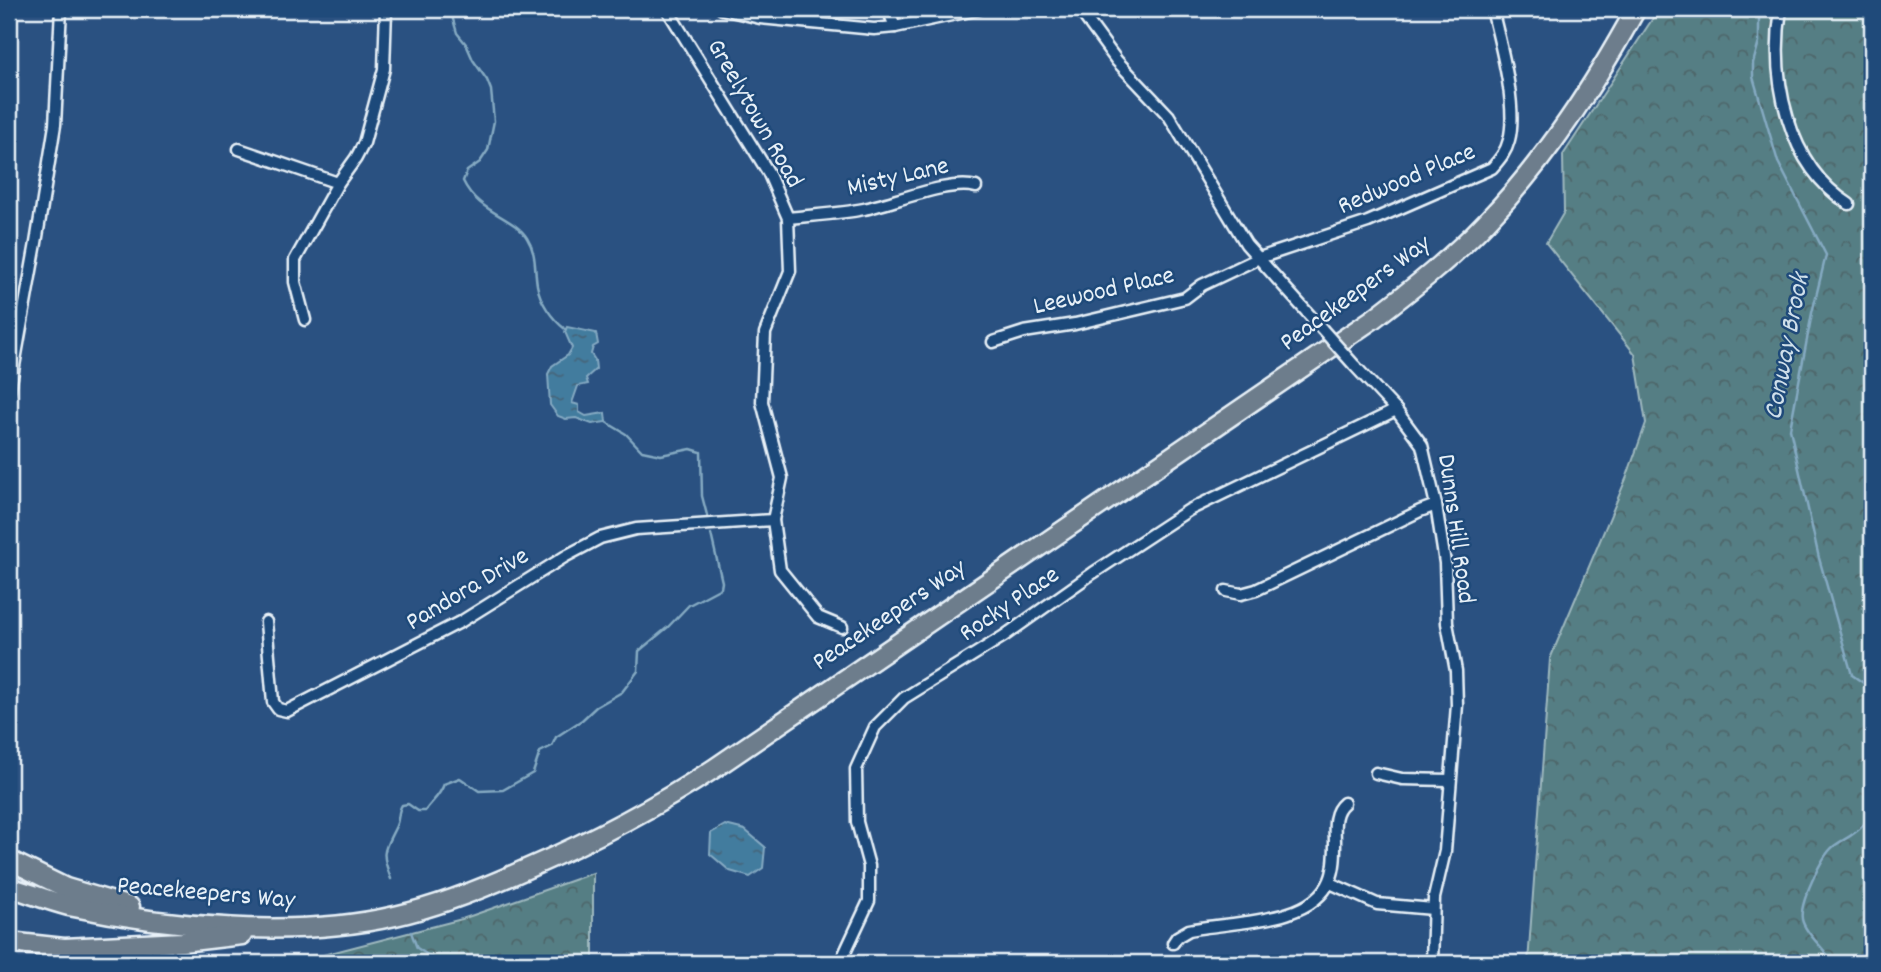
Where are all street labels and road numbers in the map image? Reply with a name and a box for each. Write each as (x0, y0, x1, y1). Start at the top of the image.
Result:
street label: Greelytown Road (696, 32, 812, 196)
street label: Redwood Place (1332, 134, 1482, 226)
street label: Misty Lane (844, 148, 952, 208)
street label: Peacekeepers Way (1273, 226, 1439, 361)
street label: Leewood Place (1030, 258, 1178, 326)
street label: Dunns Hill Road (1426, 452, 1484, 606)
street label: Pandora Drive (399, 539, 537, 641)
street label: Peacekeepers Way (806, 550, 975, 681)
street label: Rocky Place (952, 558, 1068, 652)
street label: Peacekeepers Way (115, 868, 297, 920)

